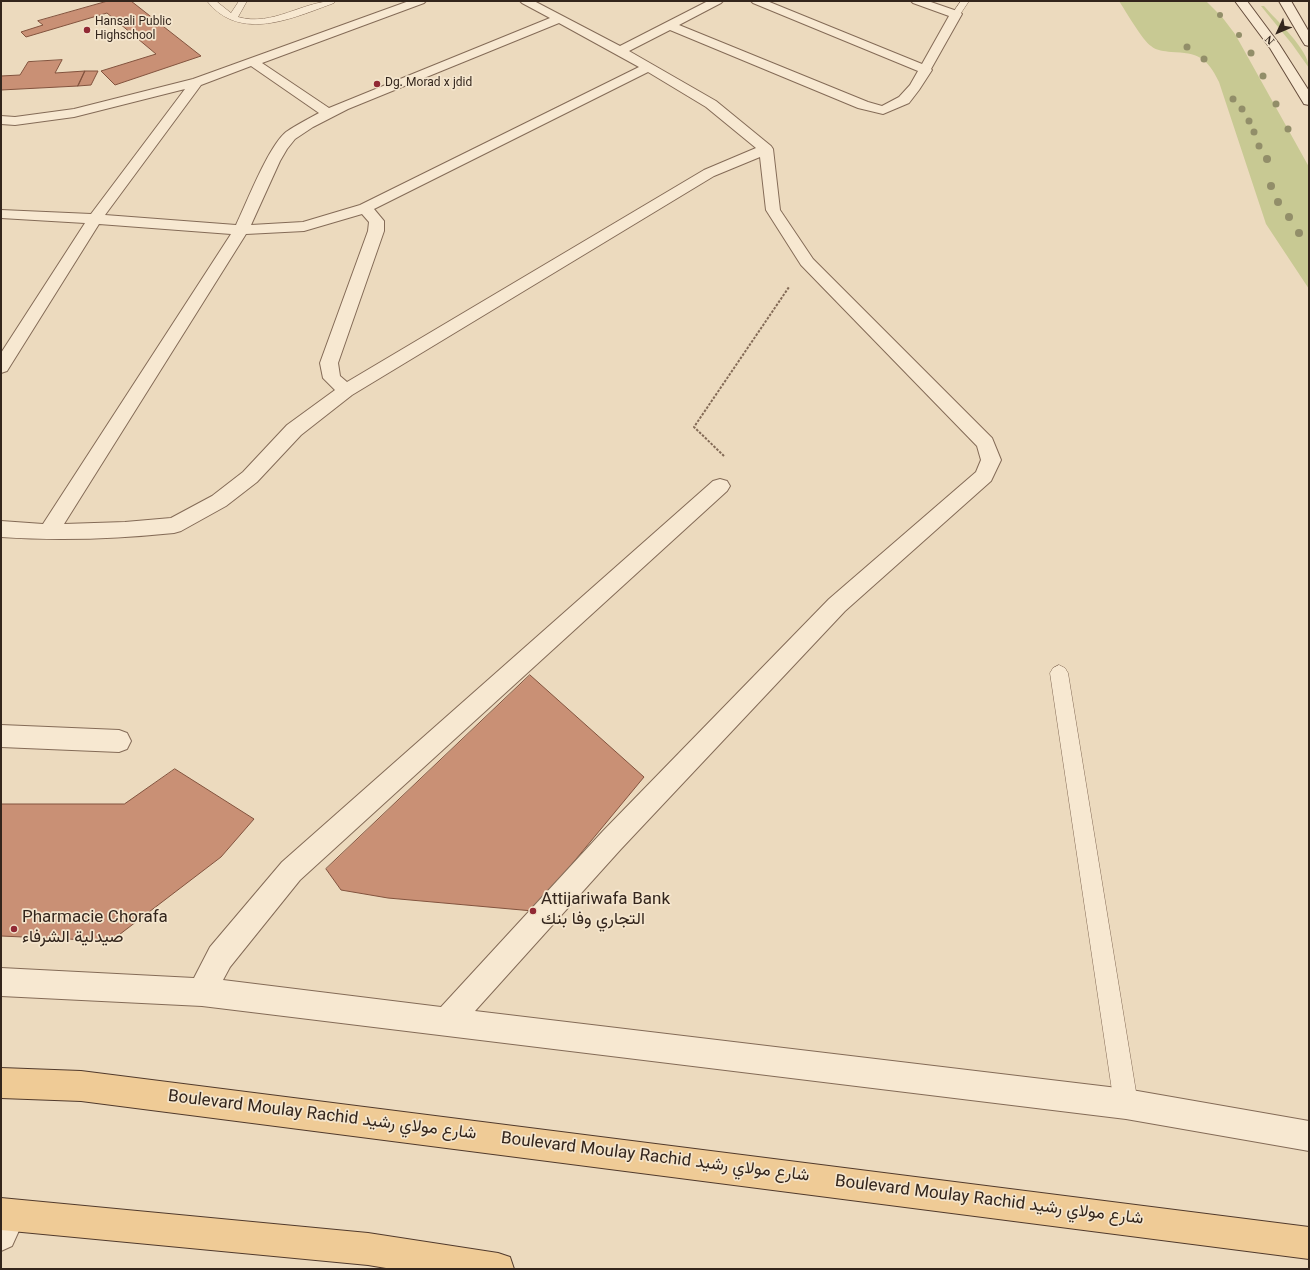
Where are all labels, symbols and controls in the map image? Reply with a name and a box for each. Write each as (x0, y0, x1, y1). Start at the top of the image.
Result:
north arrow (1258, 12, 1298, 52)
place label: Hansali Public Highschool (95, 16, 172, 44)
marker: Hansali Public Highschool (82, 25, 92, 35)
text: N (1262, 33, 1276, 47)
place label: Dg. Morad x jdid (385, 77, 472, 91)
marker: Dg. Morad x jdid (372, 79, 382, 89)
place label: Attijariwafa Bank التجاري وفا بنك (541, 891, 670, 931)
marker: Attijariwafa Bank التجاري وفا بنك (528, 906, 538, 916)
place label: Pharmacie Chorafa صيدلية الشرفاء (22, 909, 168, 949)
marker: Pharmacie Chorafa صيدلية الشرفاء (9, 924, 19, 934)
street label: Boulevard Moulay Rachid شارع مولاي رشيد (167, 1088, 477, 1146)
street label: Boulevard Moulay Rachid شارع مولاي رشيد (500, 1130, 810, 1188)
street label: Boulevard Moulay Rachid شارع مولاي رشيد (834, 1173, 1144, 1231)

